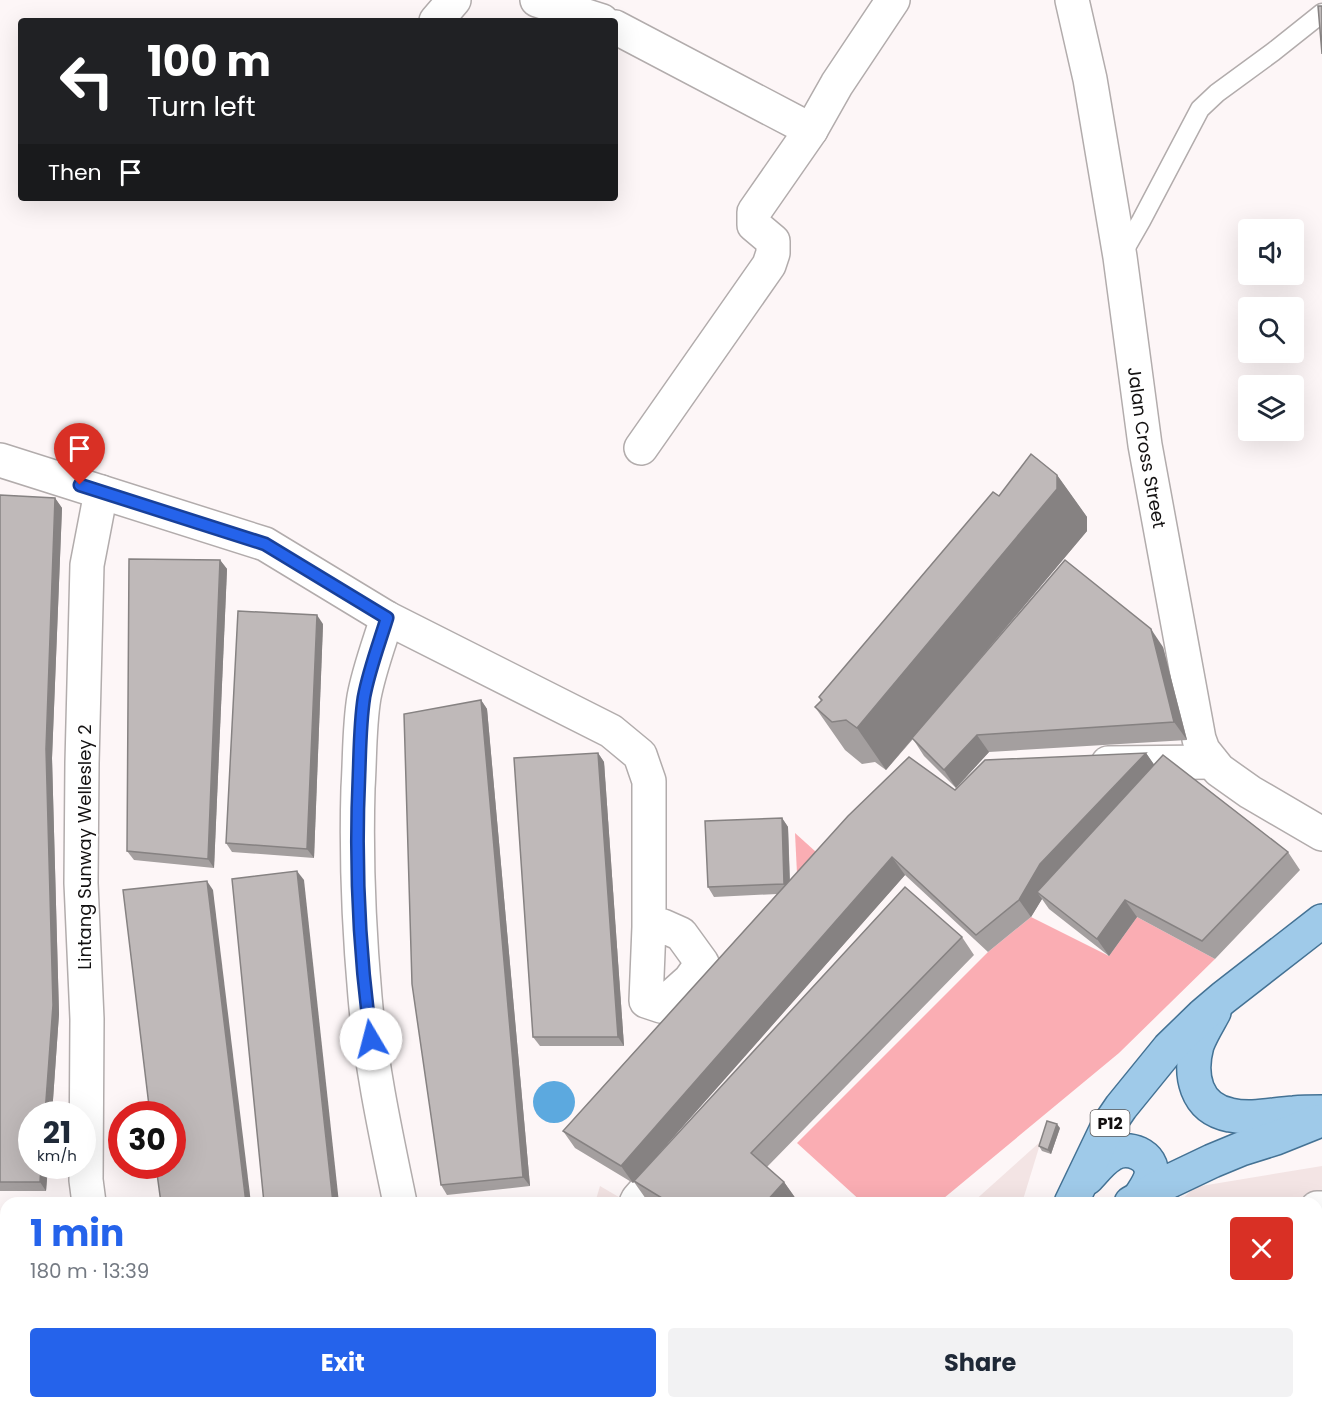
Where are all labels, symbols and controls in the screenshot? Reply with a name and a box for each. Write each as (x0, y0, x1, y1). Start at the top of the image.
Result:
text: 100 m (147, 32, 271, 91)
icon: left (48, 42, 126, 120)
text: Turn left (147, 88, 256, 125)
icon: arrive (114, 156, 147, 189)
text: Then (48, 157, 102, 188)
map controls (1238, 219, 1304, 441)
button: sound (1238, 219, 1304, 285)
button: search (1238, 297, 1304, 363)
street label: Jalan Cross Street (1122, 365, 1173, 530)
button: layers (1238, 375, 1304, 441)
pin (54, 423, 105, 485)
icon: arrive (63, 432, 96, 465)
street label: Lintang Sunway Wellesley 2 (72, 724, 97, 970)
position arrow (339, 1007, 403, 1071)
speed limit sign: 30 (108, 1101, 186, 1179)
road number: P12 (1090, 1110, 1130, 1136)
text: 21 (43, 1111, 71, 1154)
text: km/h (37, 1145, 77, 1166)
text: 1 min (30, 1208, 124, 1259)
button: close (1230, 1217, 1293, 1280)
text: 180 m · 13:39 (30, 1257, 149, 1285)
button: Exit (30, 1328, 656, 1397)
button: Share (668, 1328, 1293, 1397)

